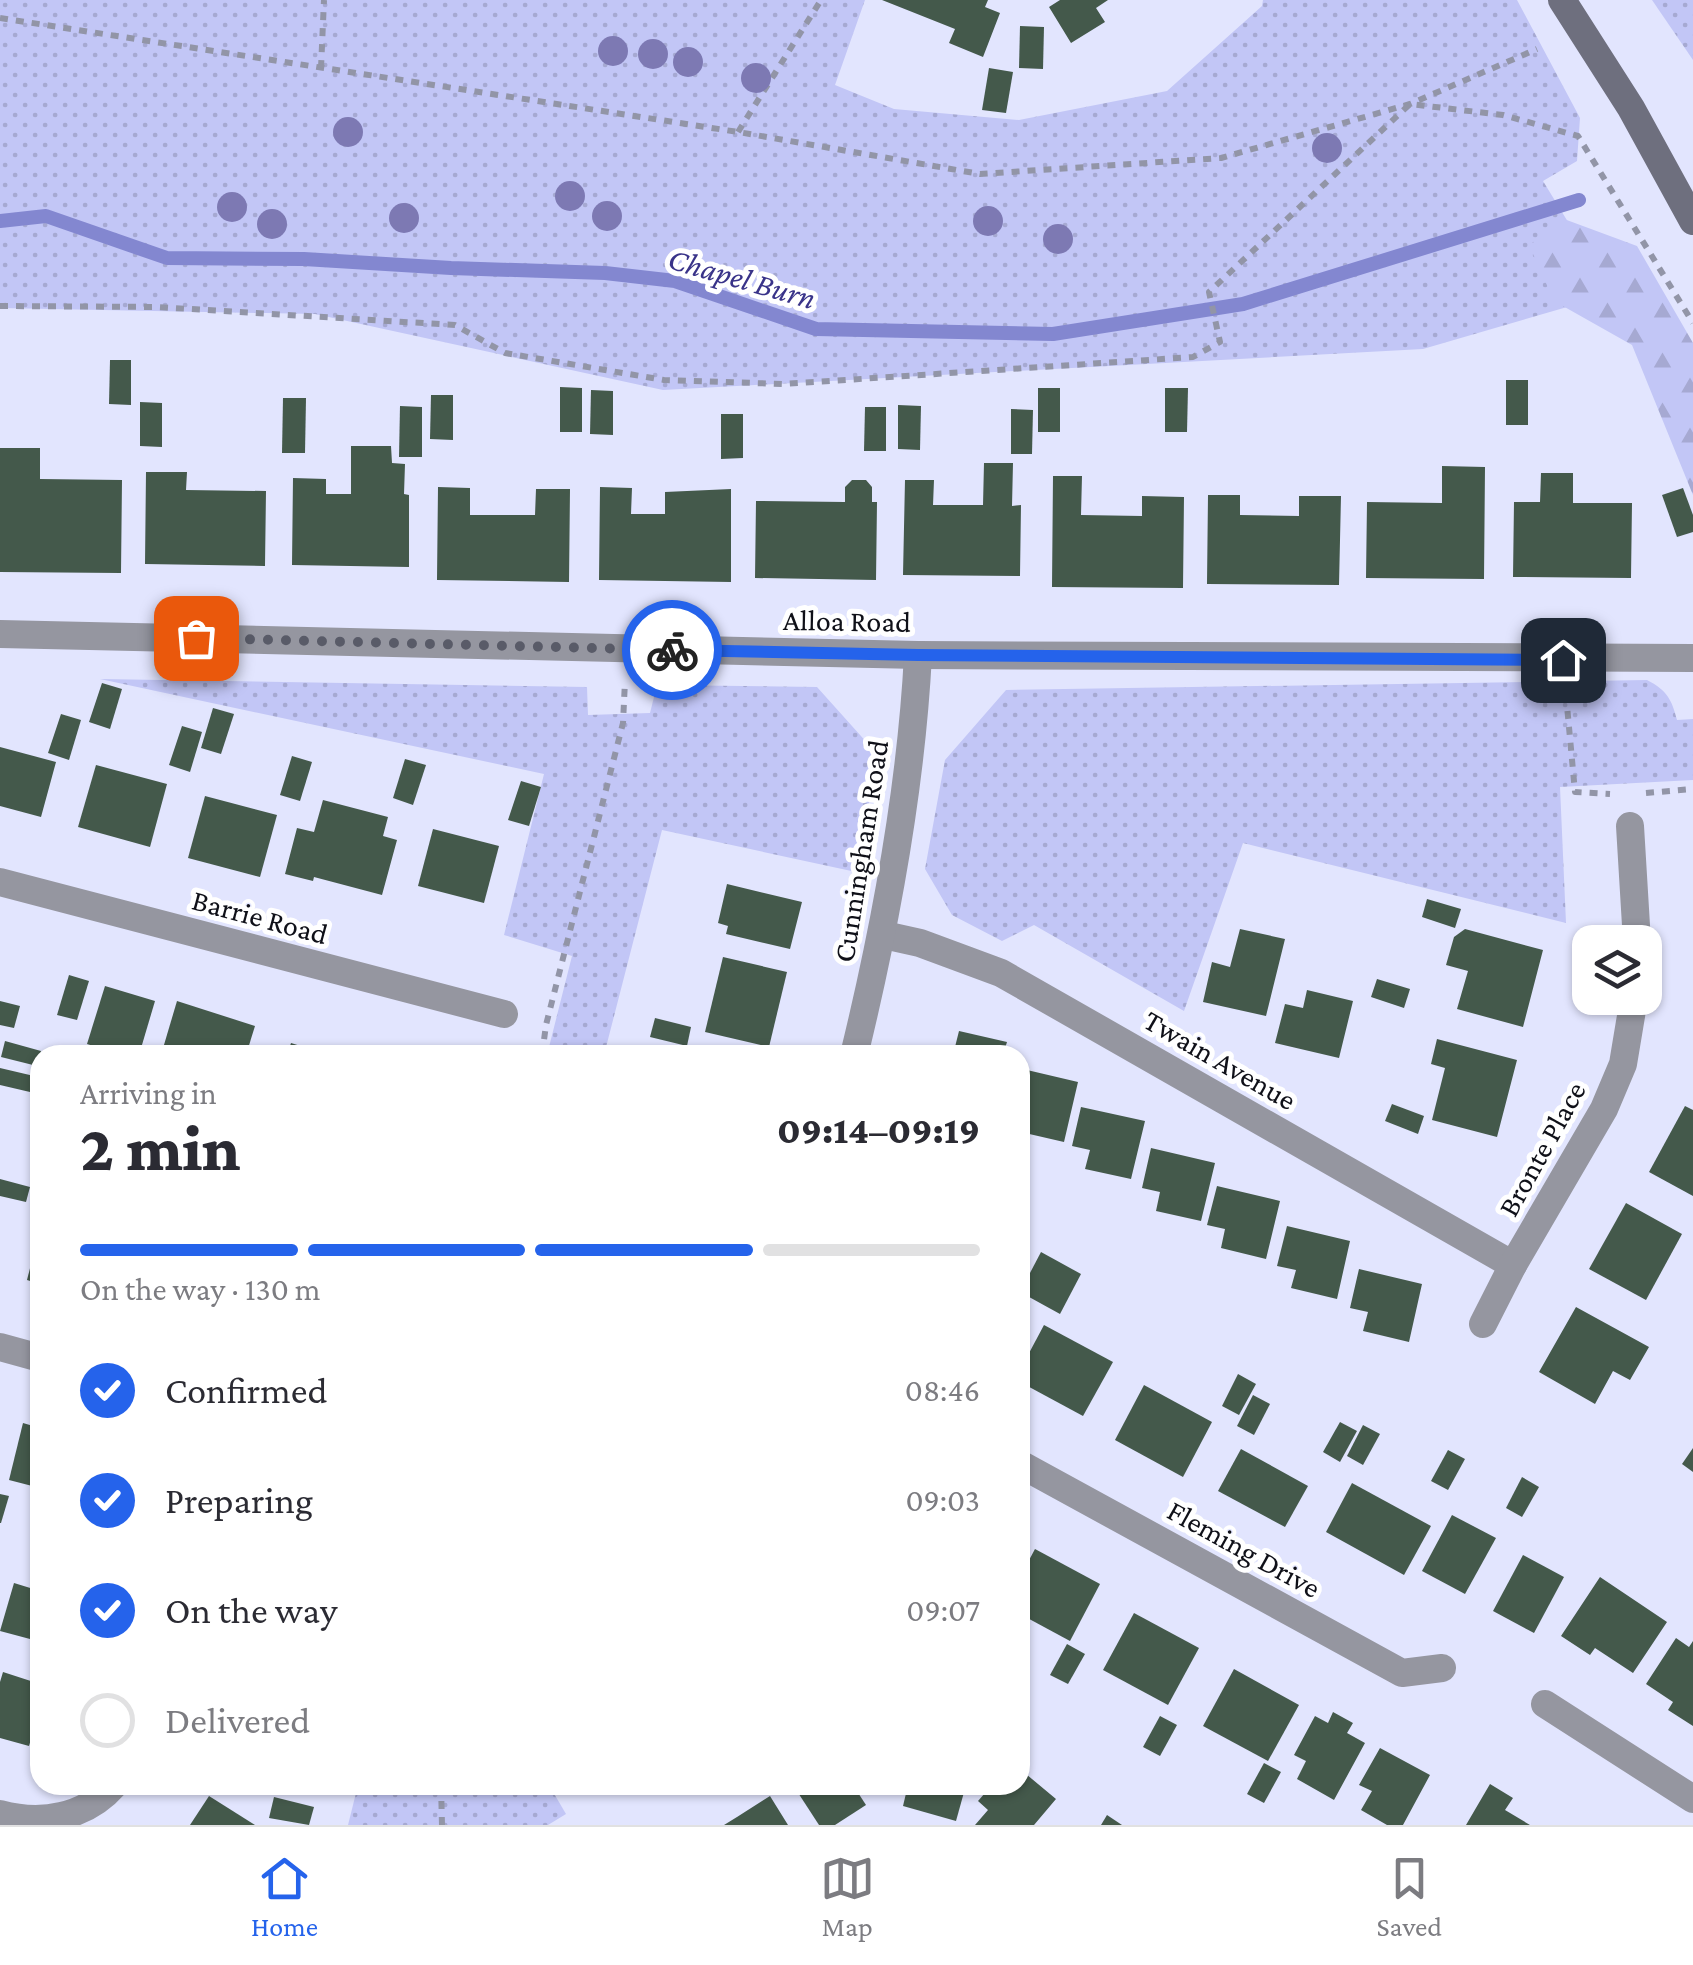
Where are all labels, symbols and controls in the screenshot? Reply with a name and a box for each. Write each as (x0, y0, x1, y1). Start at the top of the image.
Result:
water label: Chapel Burn (664, 240, 820, 316)
pin (154, 596, 239, 681)
courier (622, 600, 722, 700)
street label: Alloa Road (783, 603, 912, 638)
icon: bag (169, 611, 224, 666)
pin (1521, 618, 1606, 703)
icon: bike (645, 623, 700, 678)
icon: home (1536, 633, 1591, 688)
street label: Cunningham Road (827, 737, 895, 965)
street label: Barrie Road (189, 883, 332, 951)
map controls (1572, 925, 1662, 1015)
button: layers (1572, 925, 1662, 1015)
street label: Twain Avenue (1138, 1003, 1302, 1116)
text: Arriving in (80, 1075, 217, 1111)
street label: Bronte Place (1491, 1076, 1592, 1222)
text: 09:14–09:19 (777, 1109, 980, 1151)
text: 2 min (80, 1112, 241, 1184)
text: On the way · 130 m (80, 1271, 321, 1307)
icon: check (80, 1363, 135, 1418)
text: Confirmed (165, 1369, 328, 1411)
text: 08:46 (905, 1372, 980, 1408)
icon: check (80, 1473, 135, 1528)
text: Preparing (165, 1479, 313, 1521)
text: 09:03 (905, 1482, 980, 1518)
street label: Fleming Drive (1162, 1493, 1326, 1605)
icon: check (80, 1583, 135, 1638)
text: On the way (165, 1589, 337, 1631)
text: 09:07 (906, 1592, 980, 1628)
text: Delivered (165, 1699, 310, 1741)
tab: Home (251, 1851, 318, 1942)
tab: Map (820, 1851, 875, 1942)
tab: Saved (1376, 1851, 1442, 1942)

